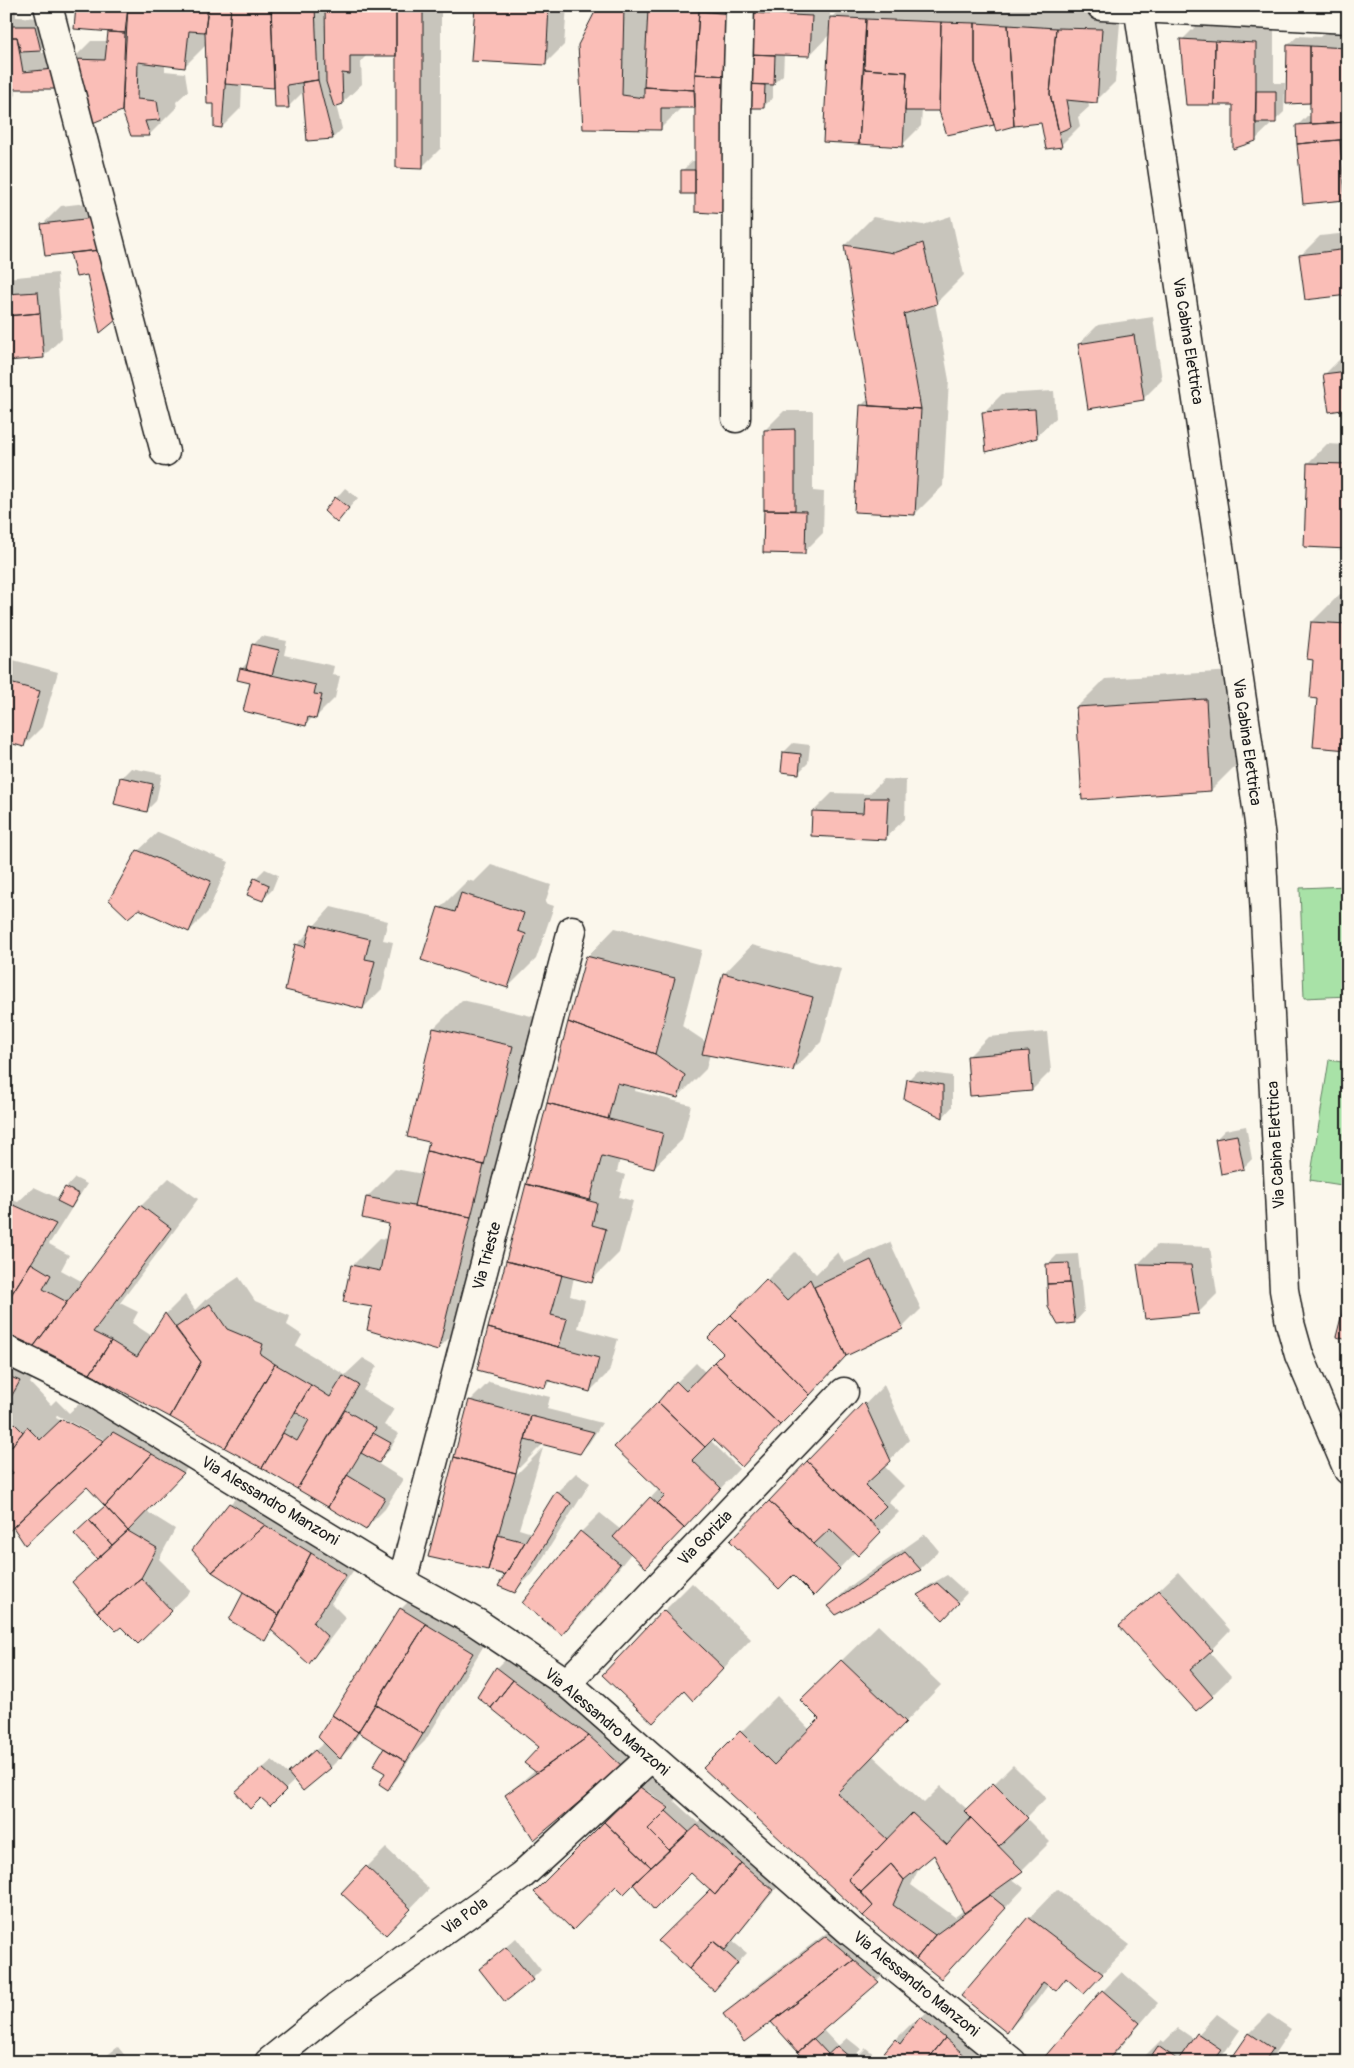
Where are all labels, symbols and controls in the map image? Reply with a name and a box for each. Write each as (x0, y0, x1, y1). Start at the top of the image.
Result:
street label: Via Cabina Elettrica (1168, 276, 1208, 406)
street label: Via Cabina Elettrica (1228, 677, 1266, 807)
street label: Via Cabina Elettrica (1263, 1080, 1289, 1210)
street label: Via Trieste (468, 1220, 506, 1292)
street label: Via Alessandro Manzoni (197, 1452, 343, 1550)
street label: Via Gorizia (674, 1506, 736, 1570)
street label: Via Alessandro Manzoni (540, 1664, 674, 1780)
street label: Via Pola (438, 1893, 492, 1939)
street label: Via Alessandro Manzoni (849, 1927, 984, 2041)

